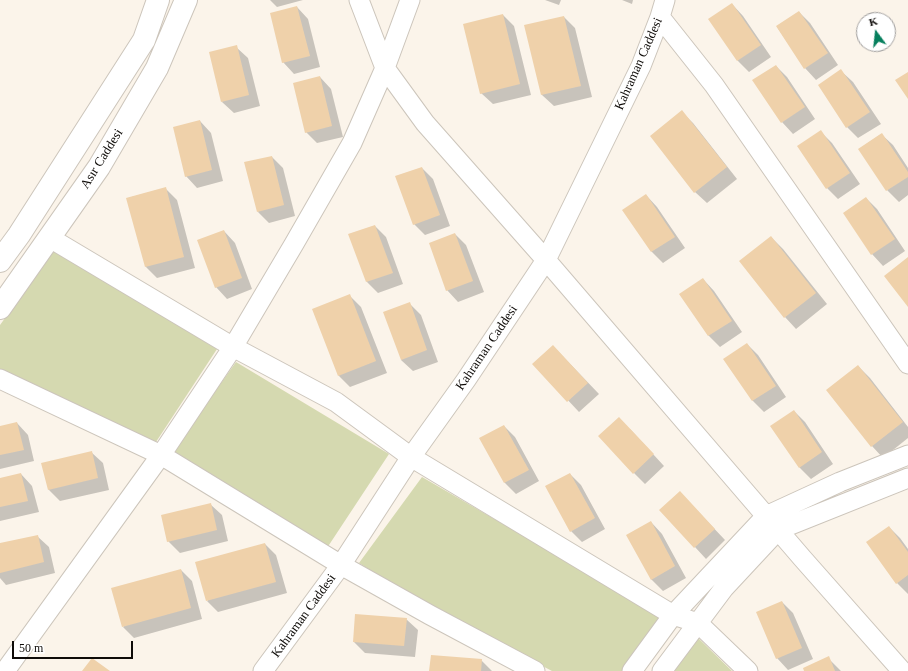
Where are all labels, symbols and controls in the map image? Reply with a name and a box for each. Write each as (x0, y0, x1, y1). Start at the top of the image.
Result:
north arrow (856, 12, 896, 52)
text: K (867, 14, 879, 28)
street label: Kahraman Caddesi (612, 15, 666, 113)
street label: Asır Caddesi (77, 126, 127, 192)
street label: Kahraman Caddesi (453, 302, 521, 394)
street label: Kahraman Caddesi (269, 571, 339, 661)
scale bar (14, 633, 135, 659)
text: 50 m (19, 641, 43, 655)

